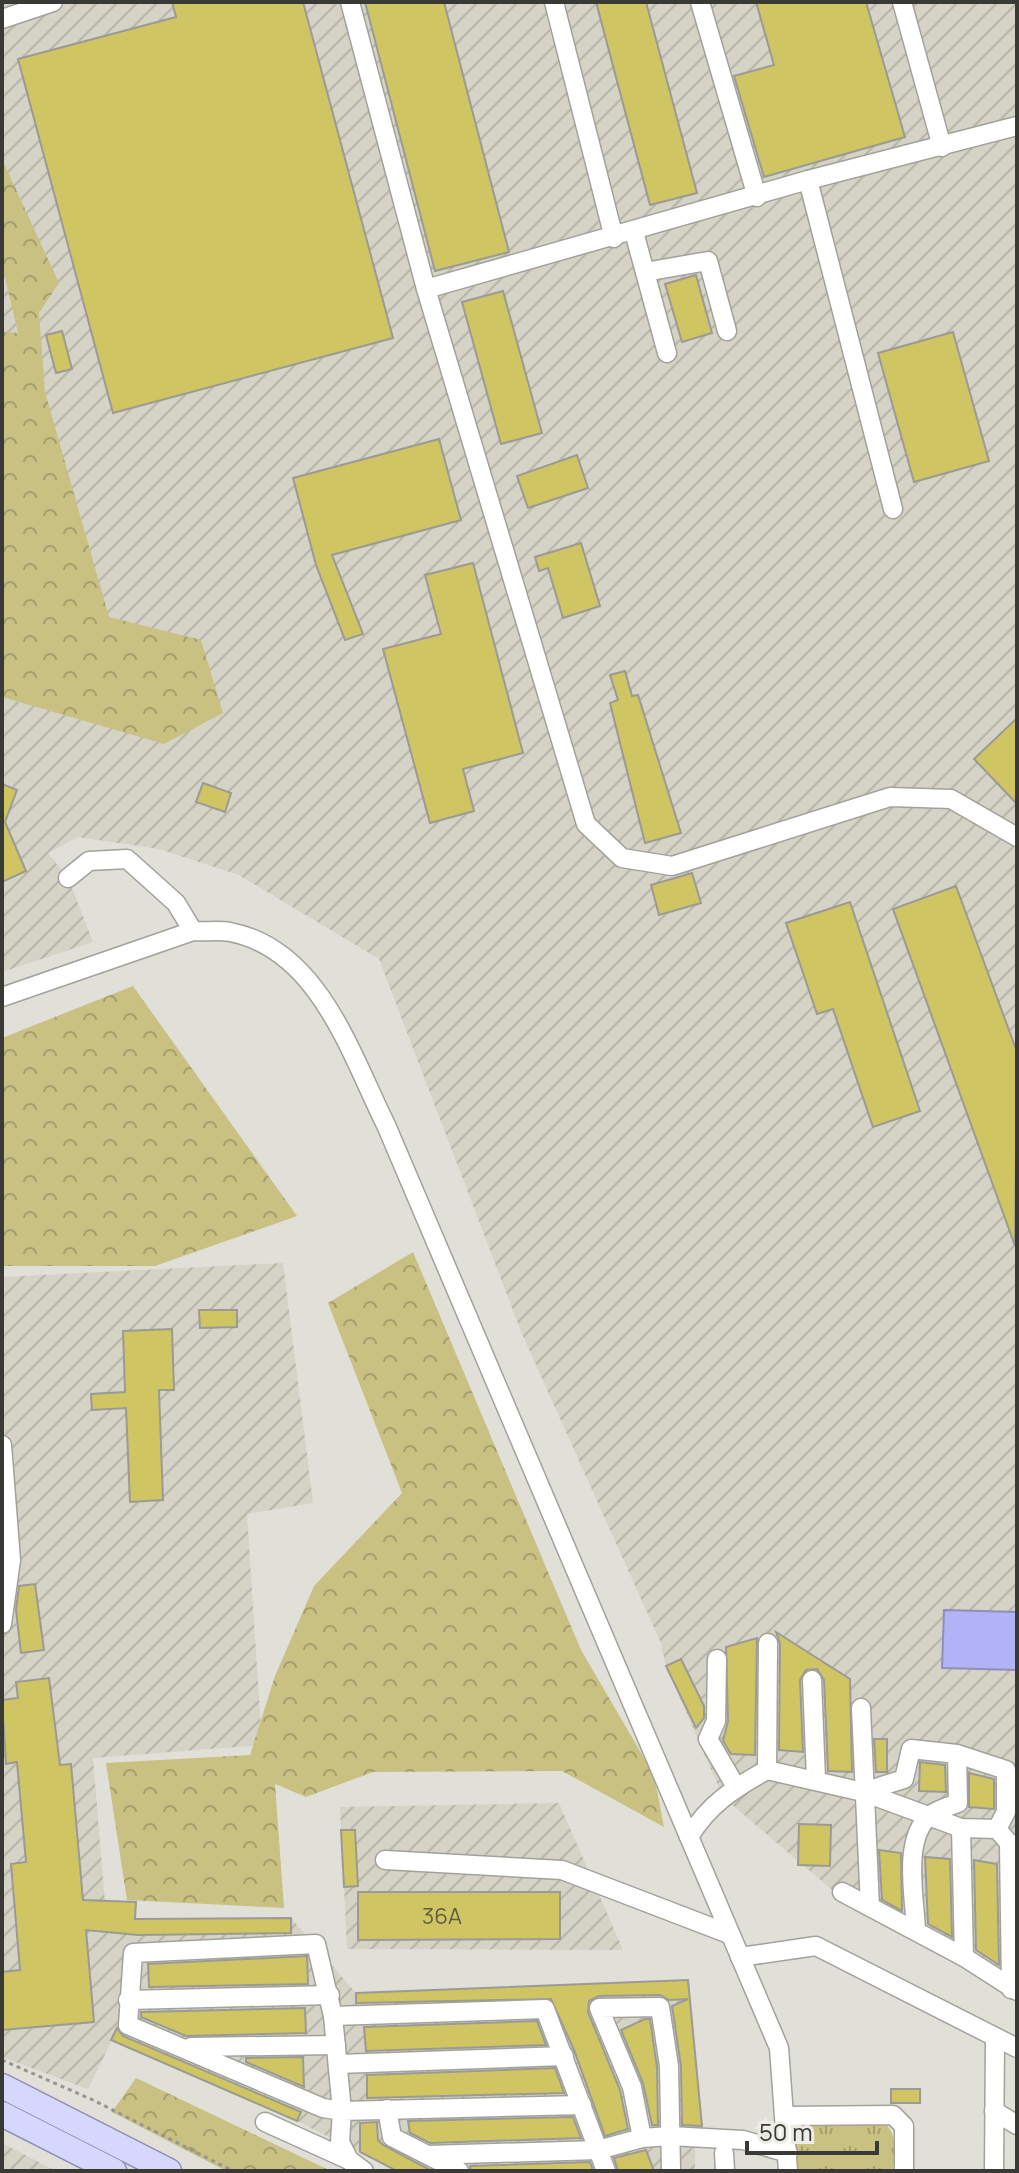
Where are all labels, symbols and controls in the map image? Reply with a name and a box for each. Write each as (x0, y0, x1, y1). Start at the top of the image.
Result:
house number: 36А (422, 1901, 462, 1931)
scale bar (747, 2105, 877, 2155)
text: 50 m (759, 2115, 813, 2148)

